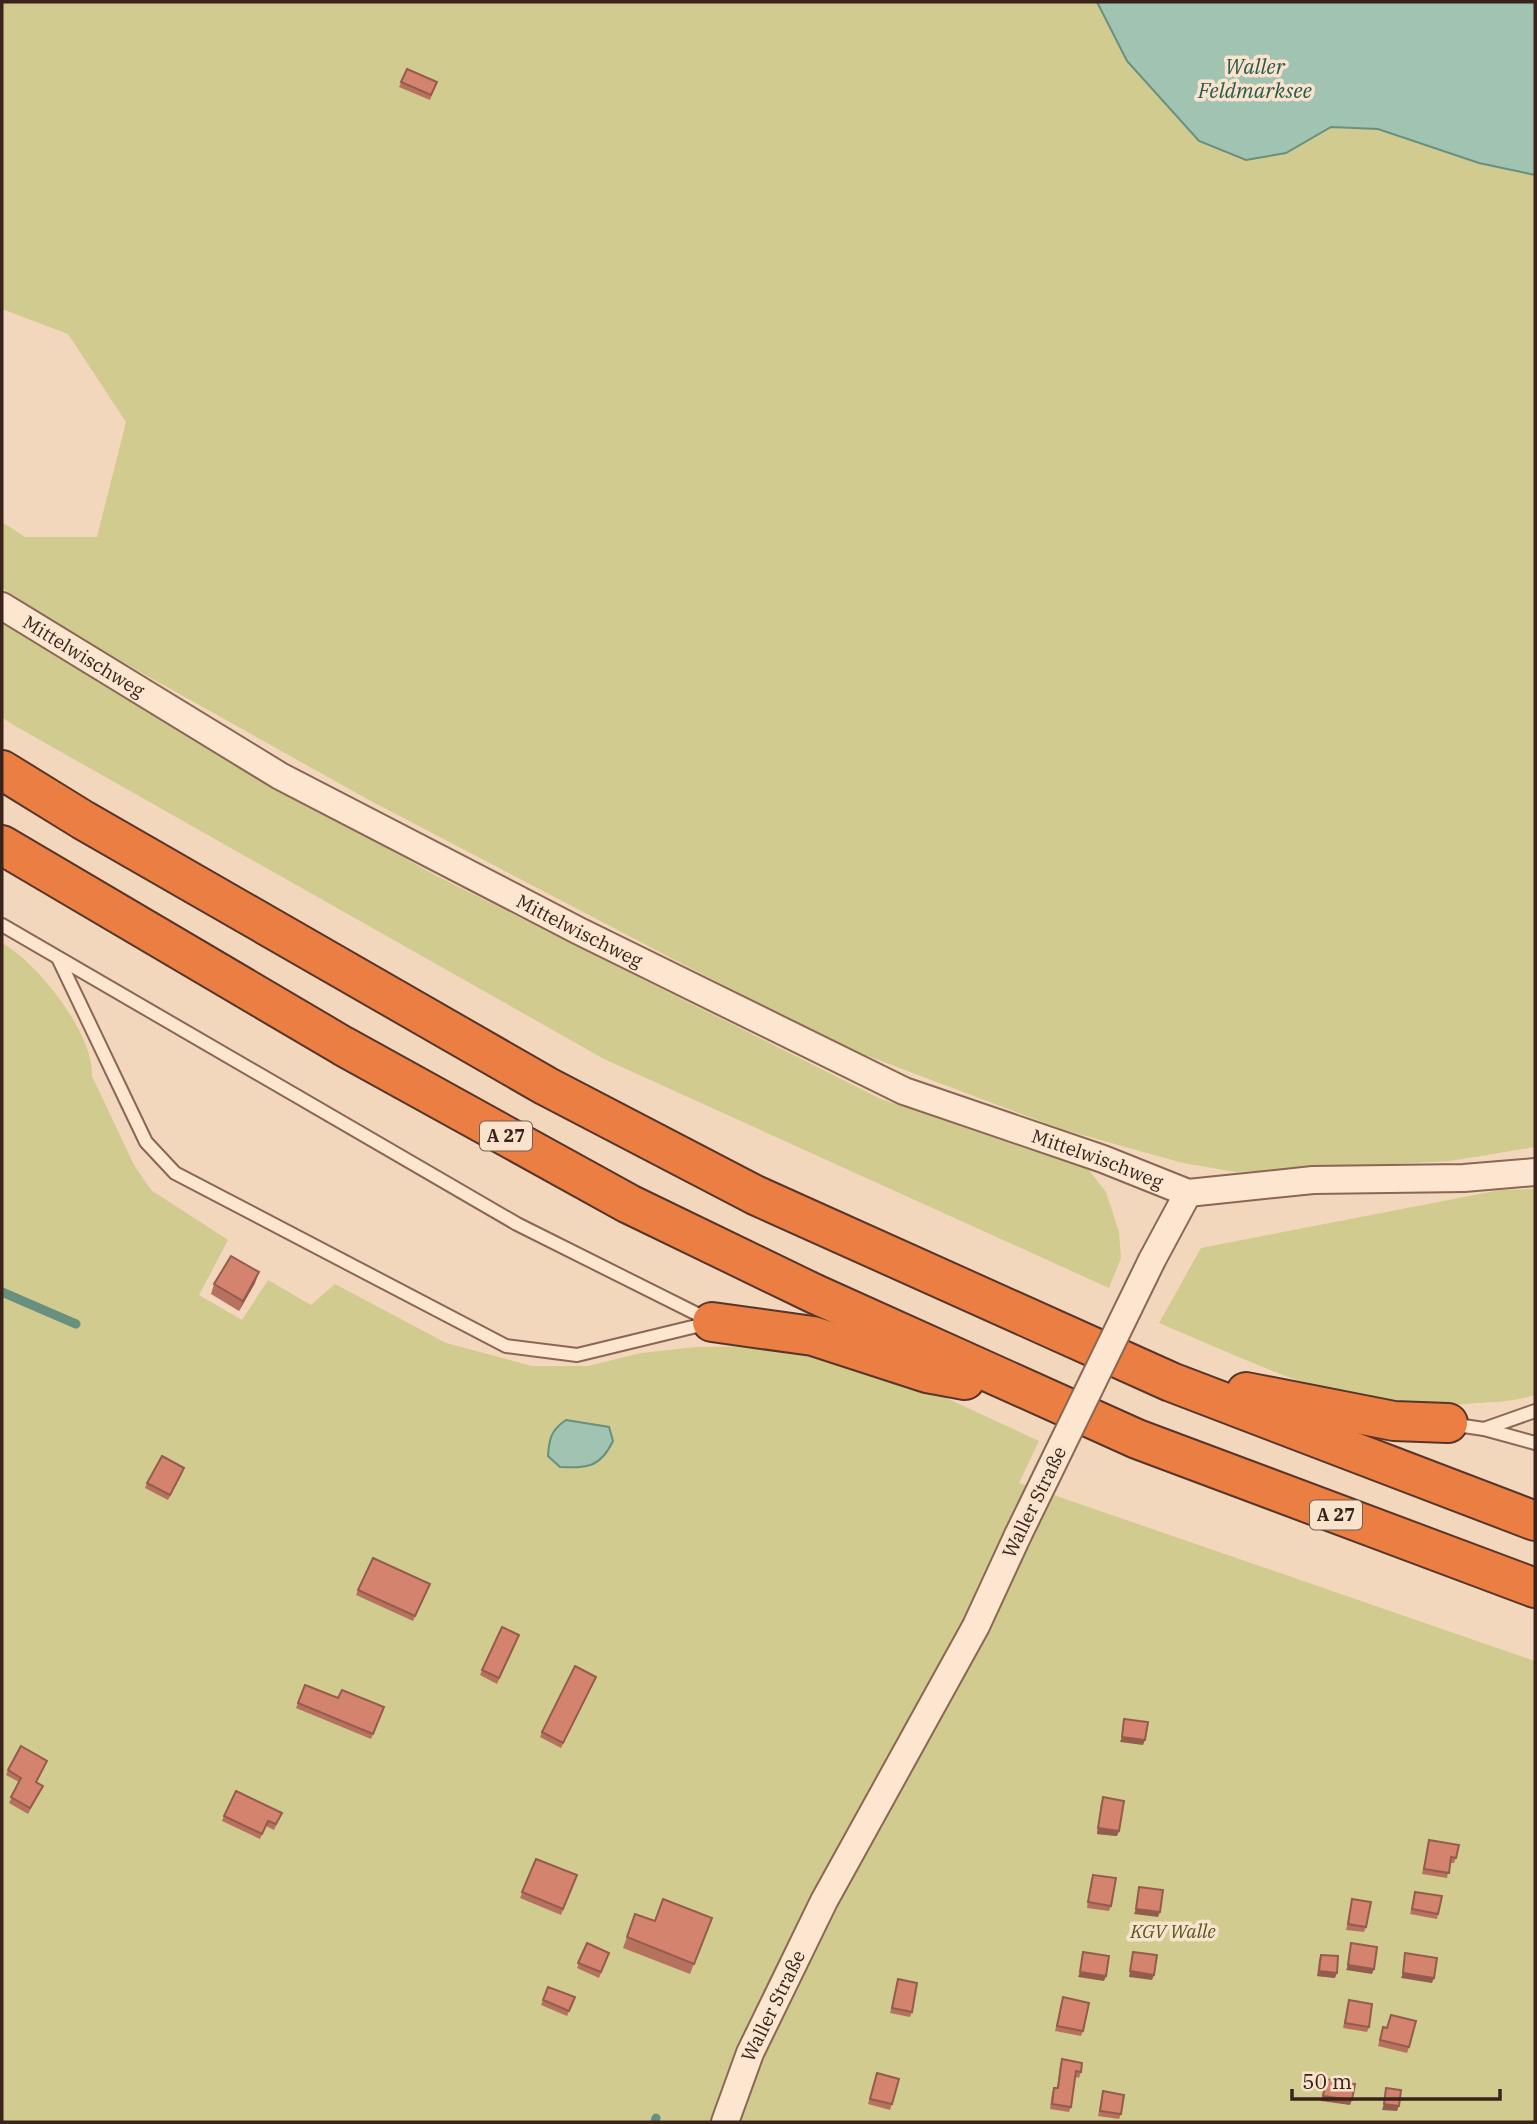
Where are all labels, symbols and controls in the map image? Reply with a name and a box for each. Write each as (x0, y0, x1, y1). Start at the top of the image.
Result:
water label: Waller Feldmarksee (1197, 52, 1313, 104)
street label: Mittelwischweg (19, 610, 150, 703)
street label: Mittelwischweg (512, 889, 647, 973)
road number: A 27 (480, 1121, 532, 1150)
street label: Mittelwischweg (1029, 1124, 1168, 1194)
street label: Waller Straße (997, 1442, 1071, 1562)
road number: A 27 (1310, 1500, 1362, 1530)
park label: KGV Walle (1129, 1919, 1216, 1943)
street label: Waller Straße (736, 1946, 810, 2065)
scale bar (1292, 2058, 1500, 2102)
text: 50 m (1302, 2067, 1352, 2095)

